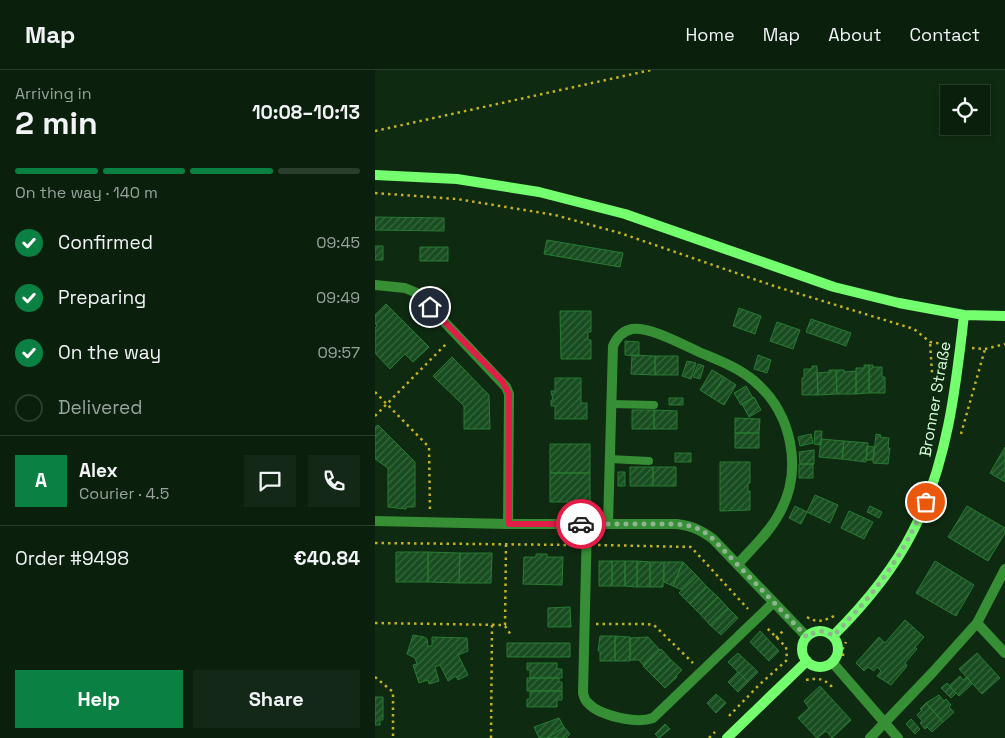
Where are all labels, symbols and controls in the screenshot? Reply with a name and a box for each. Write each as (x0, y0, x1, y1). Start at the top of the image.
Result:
text: Map (25, 19, 75, 50)
text: Home (686, 23, 735, 46)
text: Map (763, 23, 800, 46)
text: About (828, 23, 882, 46)
text: Contact (910, 23, 980, 46)
text: Arriving in (15, 83, 92, 104)
map controls (940, 85, 990, 135)
button: locate (940, 85, 990, 135)
text: 10:08–10:13 (252, 100, 360, 125)
text: 2 min (15, 103, 98, 143)
text: On the way · 140 m (15, 182, 158, 203)
icon: check (15, 229, 43, 257)
text: Confirmed (58, 230, 153, 255)
text: 09:45 (316, 232, 360, 253)
icon: check (15, 284, 43, 312)
text: Preparing (58, 285, 146, 310)
pin (409, 286, 451, 328)
text: 09:49 (316, 287, 360, 308)
icon: home (416, 293, 444, 321)
icon: check (15, 339, 43, 367)
text: On the way (58, 340, 161, 365)
street label: Bronner Straße (914, 340, 956, 458)
text: 09:57 (317, 342, 360, 363)
text: Delivered (58, 395, 143, 420)
button: chat (244, 455, 296, 507)
button: phone (308, 455, 360, 507)
text: Alex (79, 458, 118, 483)
text: A (35, 468, 47, 493)
pin (905, 481, 947, 523)
text: Courier · 4.5 (79, 483, 169, 504)
icon: bag (912, 488, 940, 516)
courier (556, 499, 606, 549)
icon: car (567, 510, 595, 538)
text: Order #9498 (15, 546, 129, 571)
text: €40.84 (294, 546, 360, 571)
button: Help (15, 670, 183, 728)
button: Share (193, 670, 360, 728)

